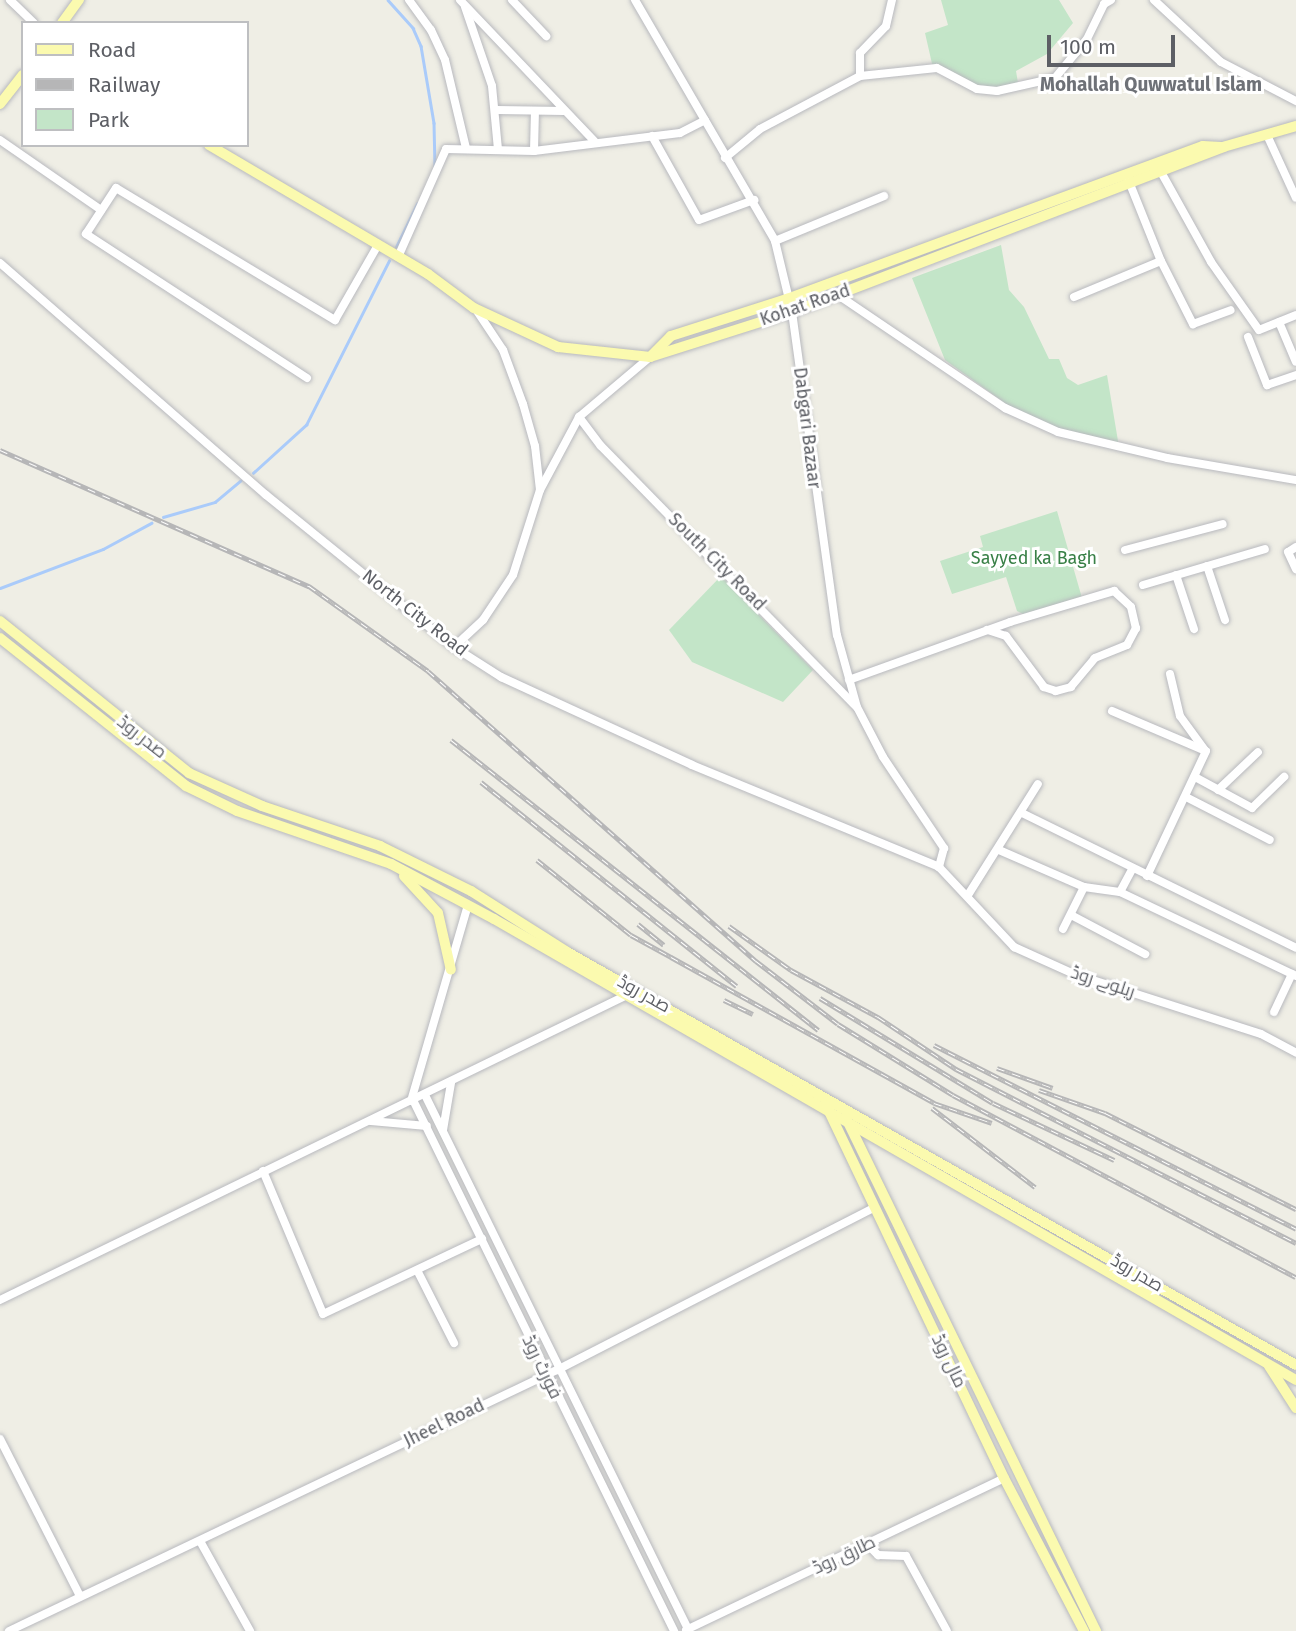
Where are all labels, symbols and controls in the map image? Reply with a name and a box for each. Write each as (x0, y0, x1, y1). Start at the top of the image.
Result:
legend (21, 21, 248, 147)
scale bar (1051, 21, 1179, 65)
text: 100 m (1060, 34, 1116, 60)
text: Road (88, 37, 136, 63)
text: Railway (88, 72, 160, 98)
district label: Mohallah Quwwatul Islam (1040, 74, 1262, 96)
text: Park (88, 107, 129, 133)
street label: Kohat Road (757, 279, 853, 331)
street label: Dabgari Bazaar (789, 366, 825, 490)
street label: South City Road (664, 509, 770, 615)
park label: Sayyed ka Bagh (971, 547, 1097, 569)
street label: North City Road (358, 565, 472, 661)
street label: صدر روڈ (113, 711, 171, 763)
street label: ریلوے روڈ (1068, 961, 1138, 1003)
street label: صدر روڈ (614, 971, 674, 1017)
street label: صدر روڈ (1107, 1249, 1167, 1297)
street label: مال روڈ (927, 1331, 971, 1391)
street label: فورٹ روڈ (517, 1332, 567, 1402)
street label: Jheel Road (400, 1394, 488, 1452)
street label: طارق روڈ (809, 1531, 879, 1579)

